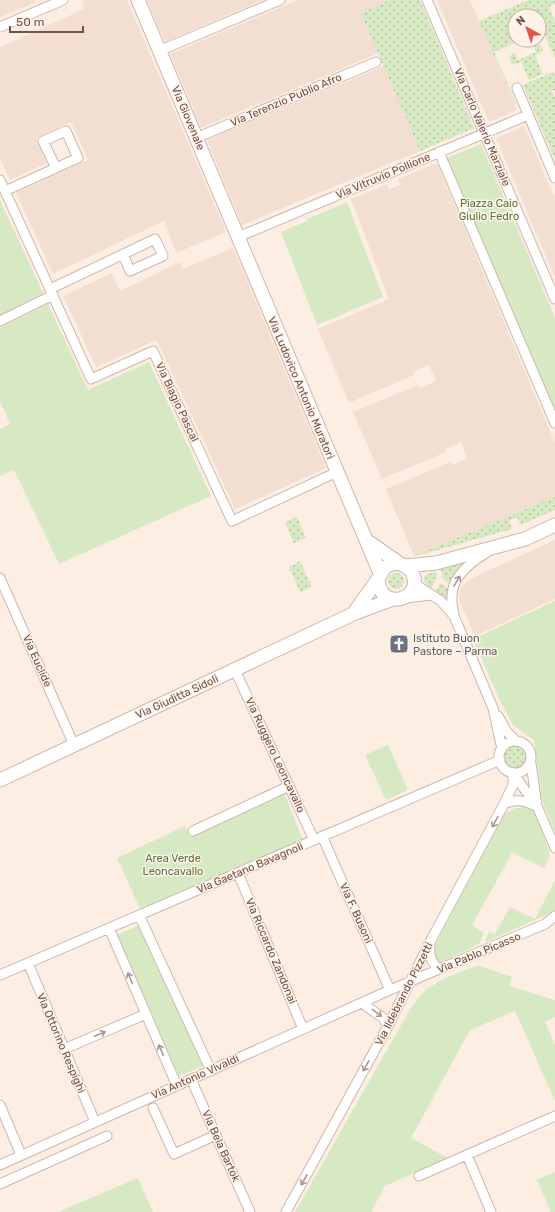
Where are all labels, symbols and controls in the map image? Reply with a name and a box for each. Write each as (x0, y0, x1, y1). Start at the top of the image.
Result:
scale bar (10, 8, 83, 34)
north arrow (507, 8, 547, 48)
text: N (514, 13, 528, 28)
text: 50 m (16, 15, 44, 29)
street label: Via Carlo Valerio Marziale (451, 66, 513, 188)
street label: Via Terenzio Publio Afro (228, 71, 344, 129)
street label: Via Giovenale (169, 84, 207, 152)
street label: Via Vitruvio Pollione (334, 150, 432, 202)
park label: Piazza Caio Giulio Fedro (459, 197, 519, 223)
street label: Via Ludovico Antonio Muratori (265, 315, 337, 461)
street label: Via Biagio Pascal (153, 360, 201, 444)
one-way arrow (453, 575, 461, 587)
place label: Istituto Buon Pastore – Parma (413, 632, 497, 658)
street label: Via Euclide (20, 633, 54, 689)
church icon: Istituto Buon Pastore – Parma (388, 633, 410, 655)
street label: Via Giuditta Sidoli (134, 672, 220, 722)
street label: Via Ruggero Leoncavallo (243, 695, 307, 815)
one-way arrow (491, 815, 498, 827)
street label: Via Gaetano Bavagnoli (195, 840, 305, 896)
park label: Area Verde Leoncavallo (143, 852, 203, 878)
street label: Via F. Busoni (337, 881, 375, 945)
street label: Via Riccardo Zandonai (243, 896, 299, 1006)
street label: Via Pablo Picasso (435, 930, 523, 976)
street label: Via Ildebrando Pizzetti (372, 940, 436, 1048)
one-way arrow (126, 973, 133, 985)
street label: Via Ottorino Respighi (34, 991, 88, 1095)
one-way arrow (371, 1009, 382, 1017)
one-way arrow (93, 1029, 105, 1037)
one-way arrow (157, 1044, 165, 1056)
street label: Via Antonio Vivaldi (149, 1052, 241, 1102)
one-way arrow (362, 1060, 370, 1072)
street label: Via Bela Bartok (199, 1108, 243, 1184)
one-way arrow (299, 1174, 307, 1186)

